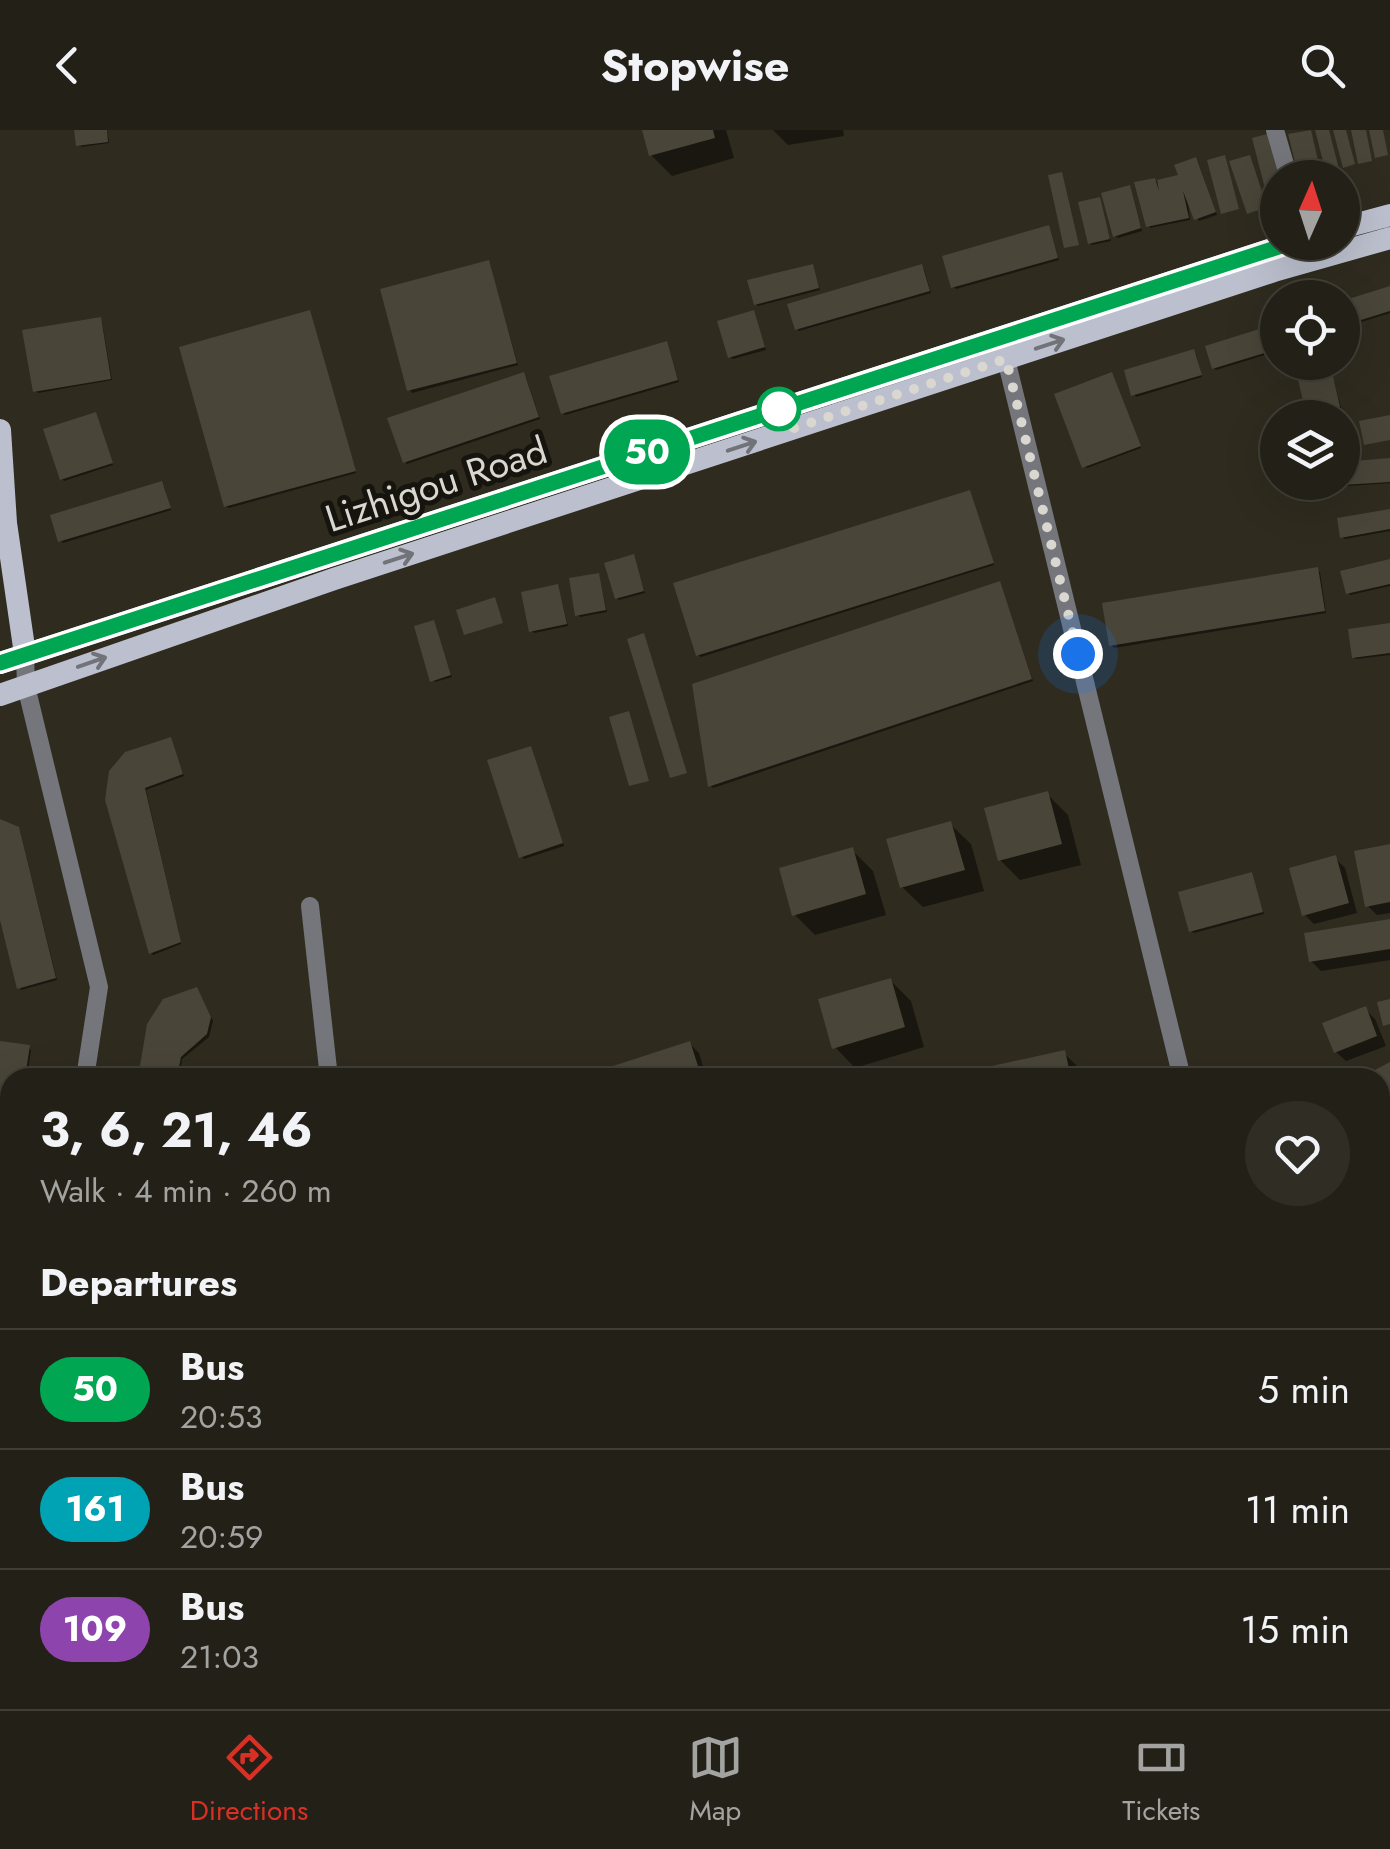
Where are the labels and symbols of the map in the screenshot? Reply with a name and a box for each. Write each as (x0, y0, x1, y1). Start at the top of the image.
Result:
north arrow (1260, 160, 1360, 260)
one-way arrow (1034, 334, 1066, 352)
unlabelled marker (758, 388, 800, 430)
line badge: 50 (602, 420, 692, 484)
street label: Lizhigou Road (318, 422, 554, 546)
one-way arrow (725, 435, 757, 453)
one-way arrow (383, 547, 415, 565)
your location (1053, 629, 1103, 679)
one-way arrow (75, 652, 106, 670)

